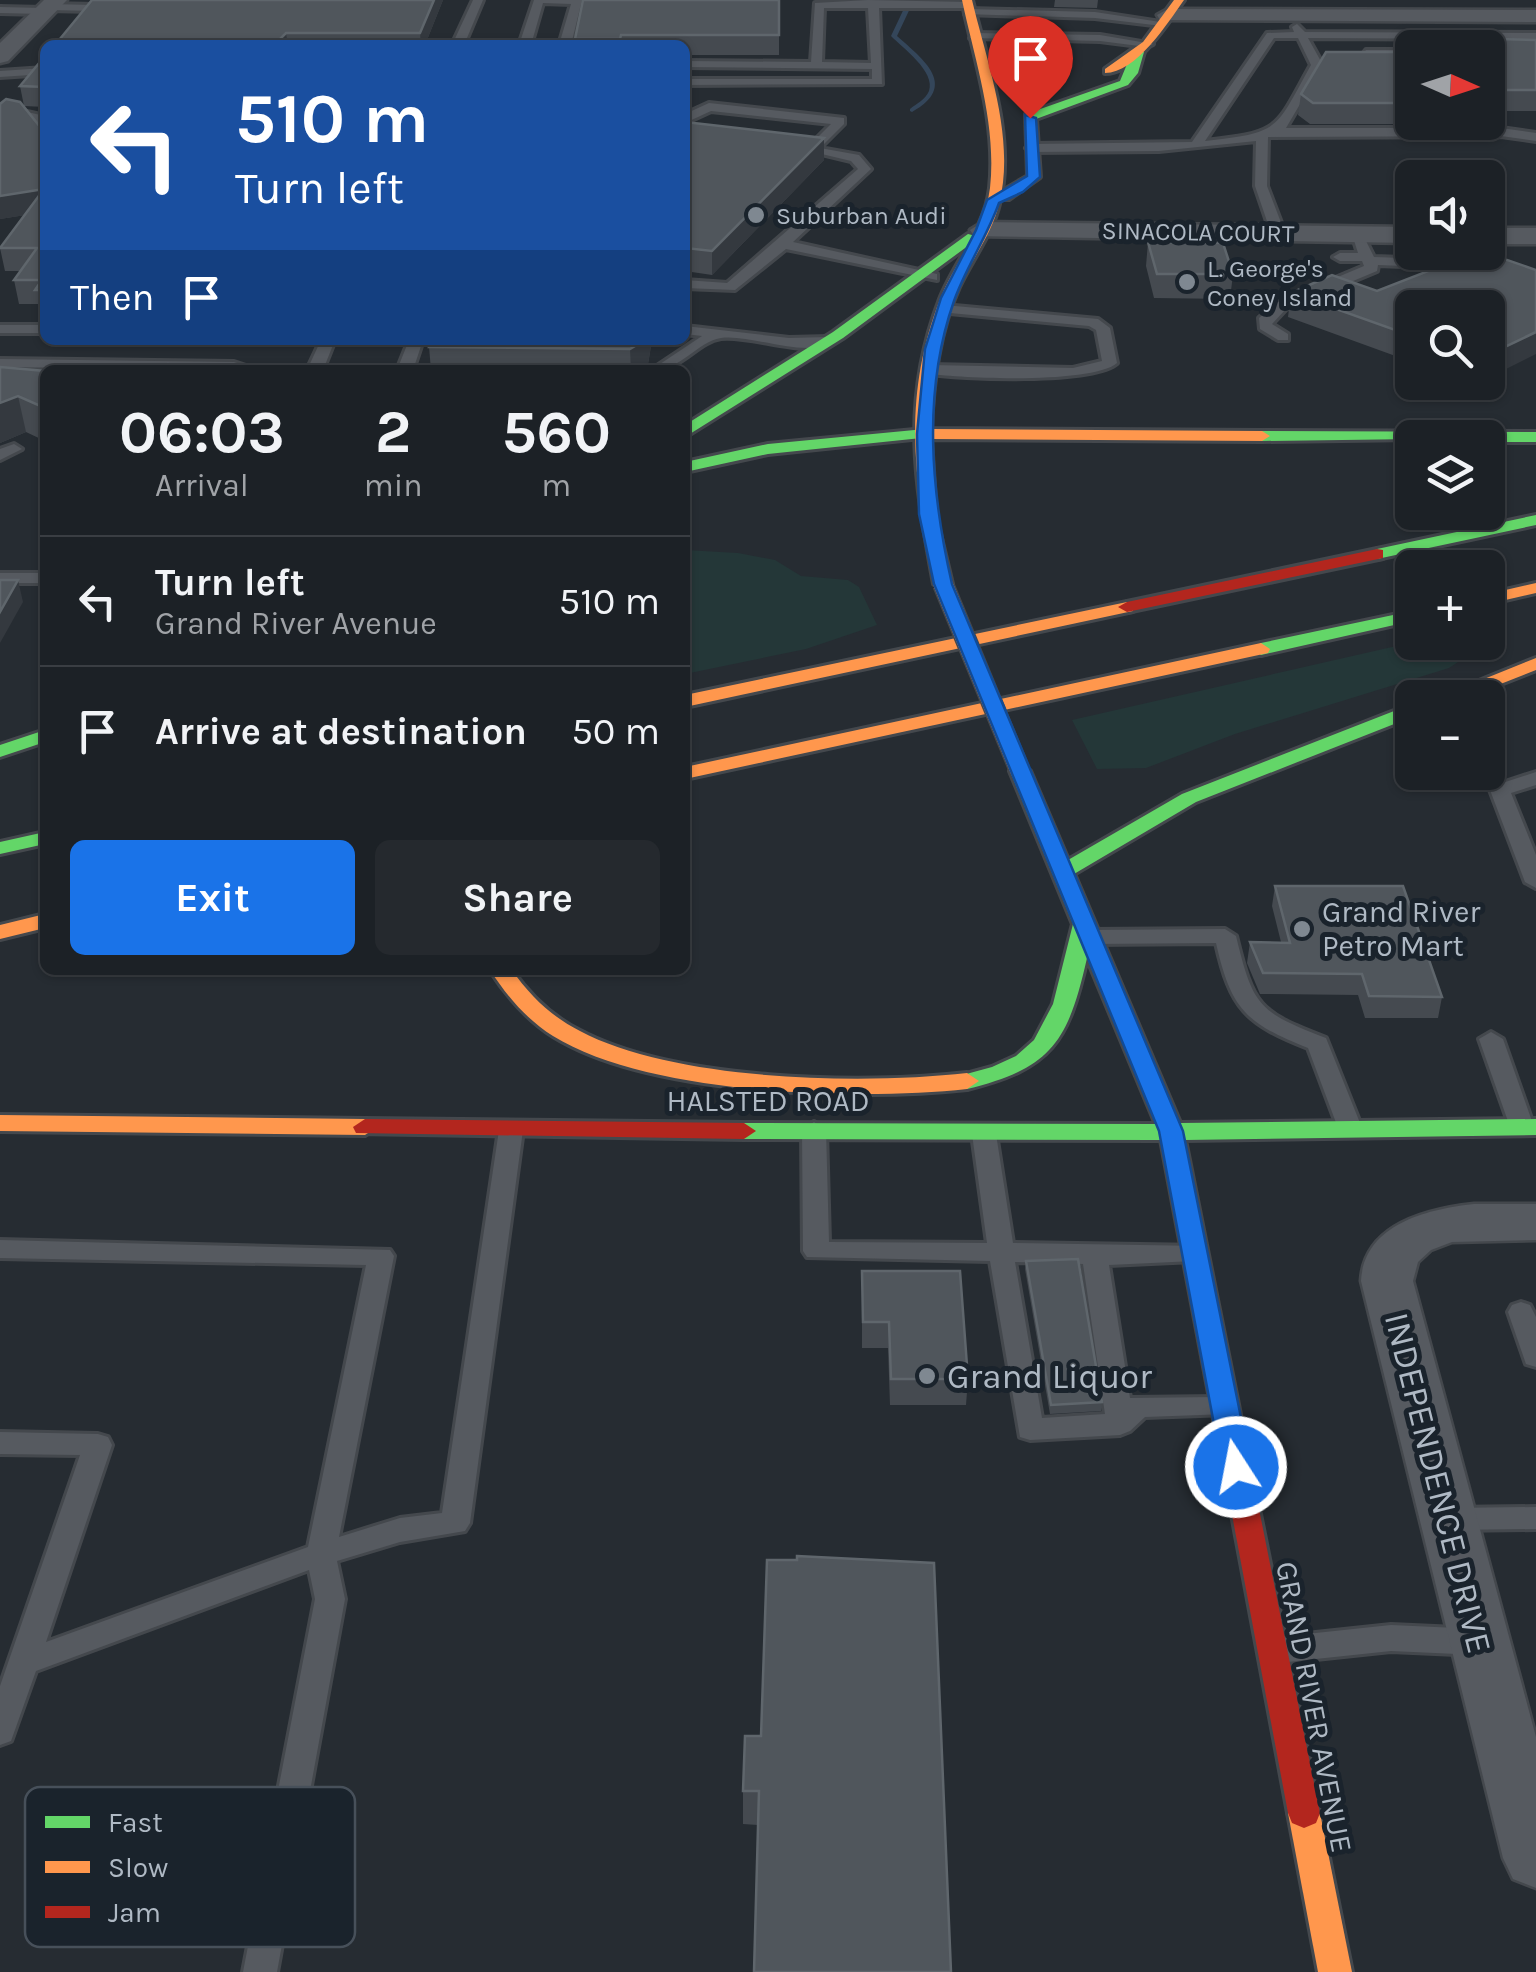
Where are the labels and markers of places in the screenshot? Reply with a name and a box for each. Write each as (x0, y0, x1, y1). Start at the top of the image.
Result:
pin (988, 16, 1073, 119)
place label: Suburban Audi (776, 201, 947, 230)
marker: Suburban Audi (745, 204, 767, 226)
place label: L. George's Coney Island (1207, 254, 1352, 312)
marker: L. George's Coney Island (1176, 271, 1198, 293)
place label: Grand River Petro Mart (1322, 894, 1480, 964)
marker: Grand River Petro Mart (1291, 918, 1313, 940)
place label: Grand Liquor (947, 1356, 1152, 1397)
marker: Grand Liquor (916, 1365, 938, 1387)

